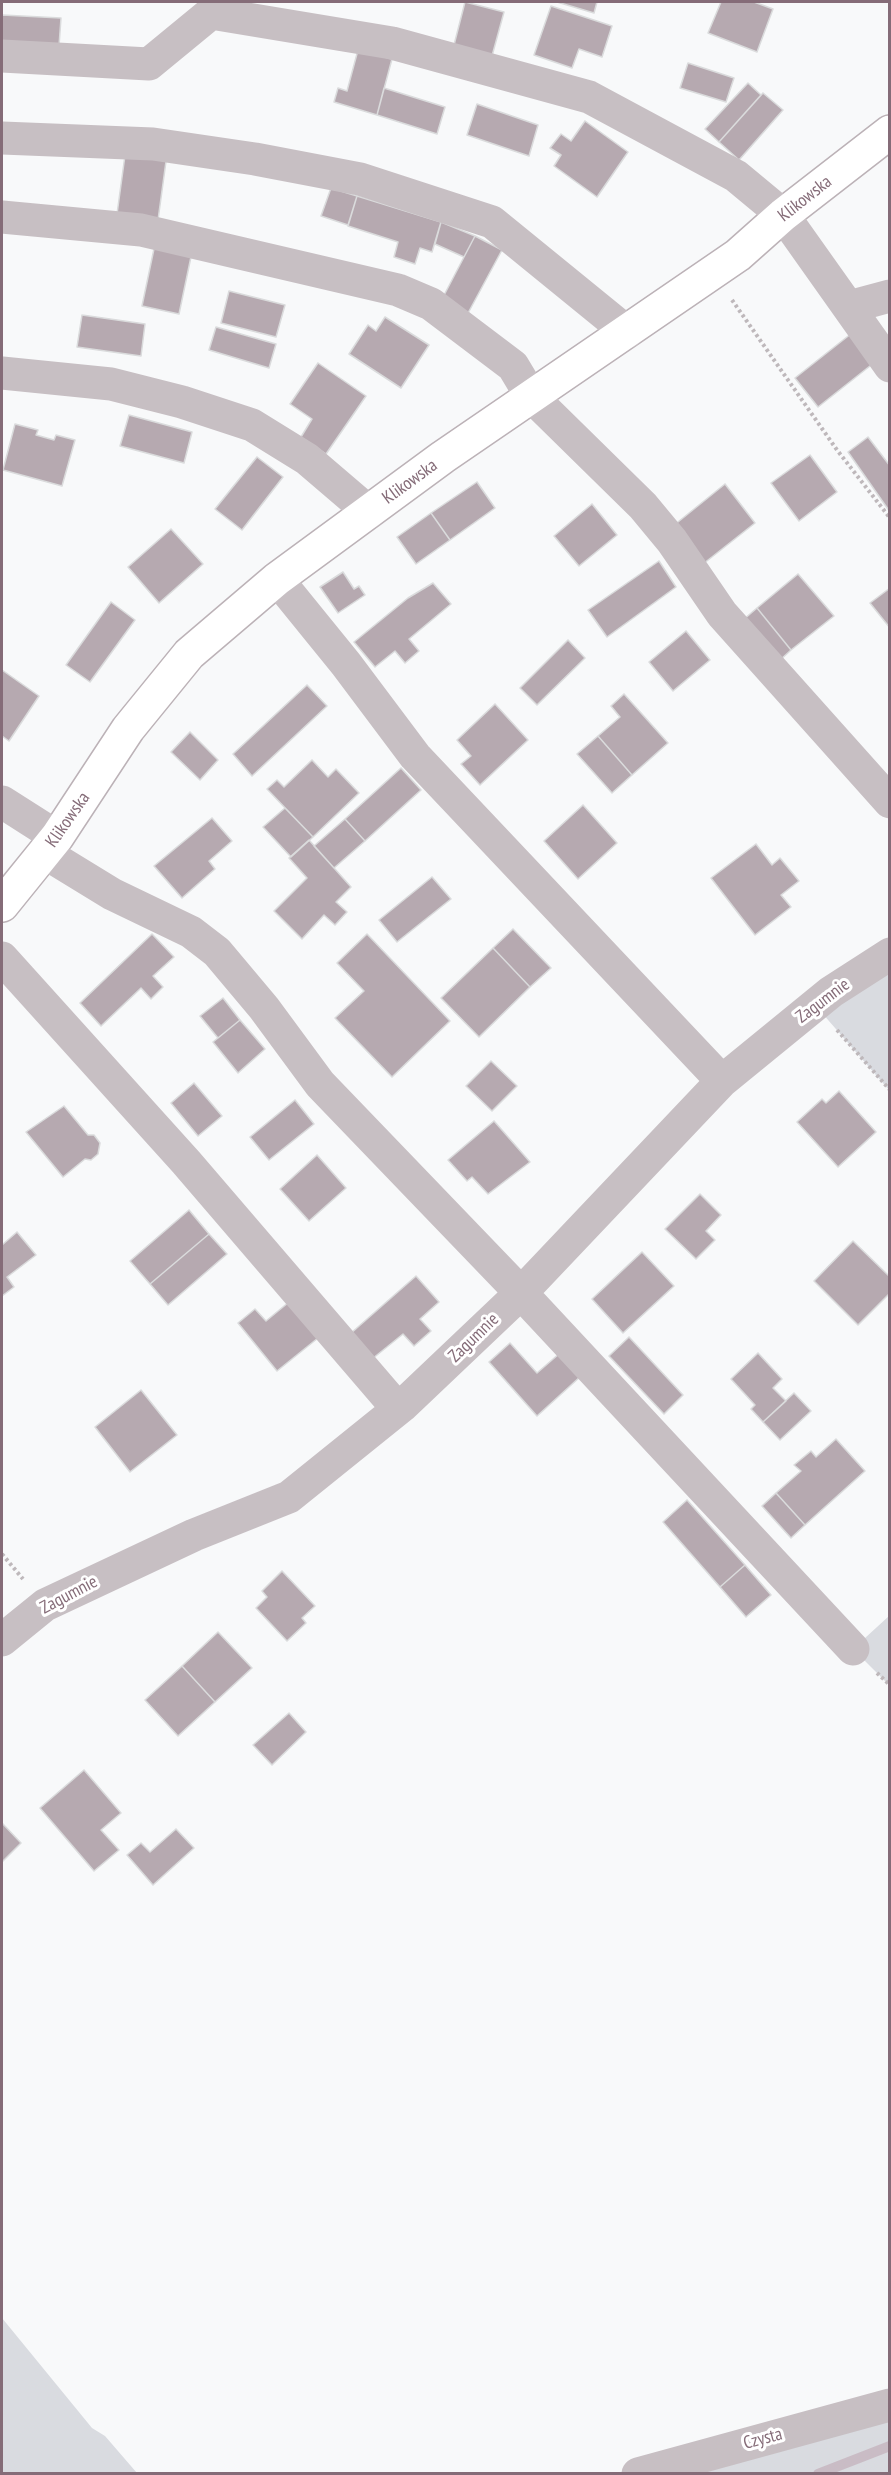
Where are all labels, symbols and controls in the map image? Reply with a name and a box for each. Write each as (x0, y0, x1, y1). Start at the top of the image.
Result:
street label: Klikowska (774, 171, 836, 227)
street label: Klikowska (378, 455, 442, 509)
street label: Klikowska (41, 788, 95, 852)
street label: Zagumnie (792, 974, 854, 1028)
street label: Zagumnie (444, 1309, 504, 1367)
street label: Zagumnie (37, 1571, 101, 1619)
street label: Czysta (741, 2423, 785, 2455)

